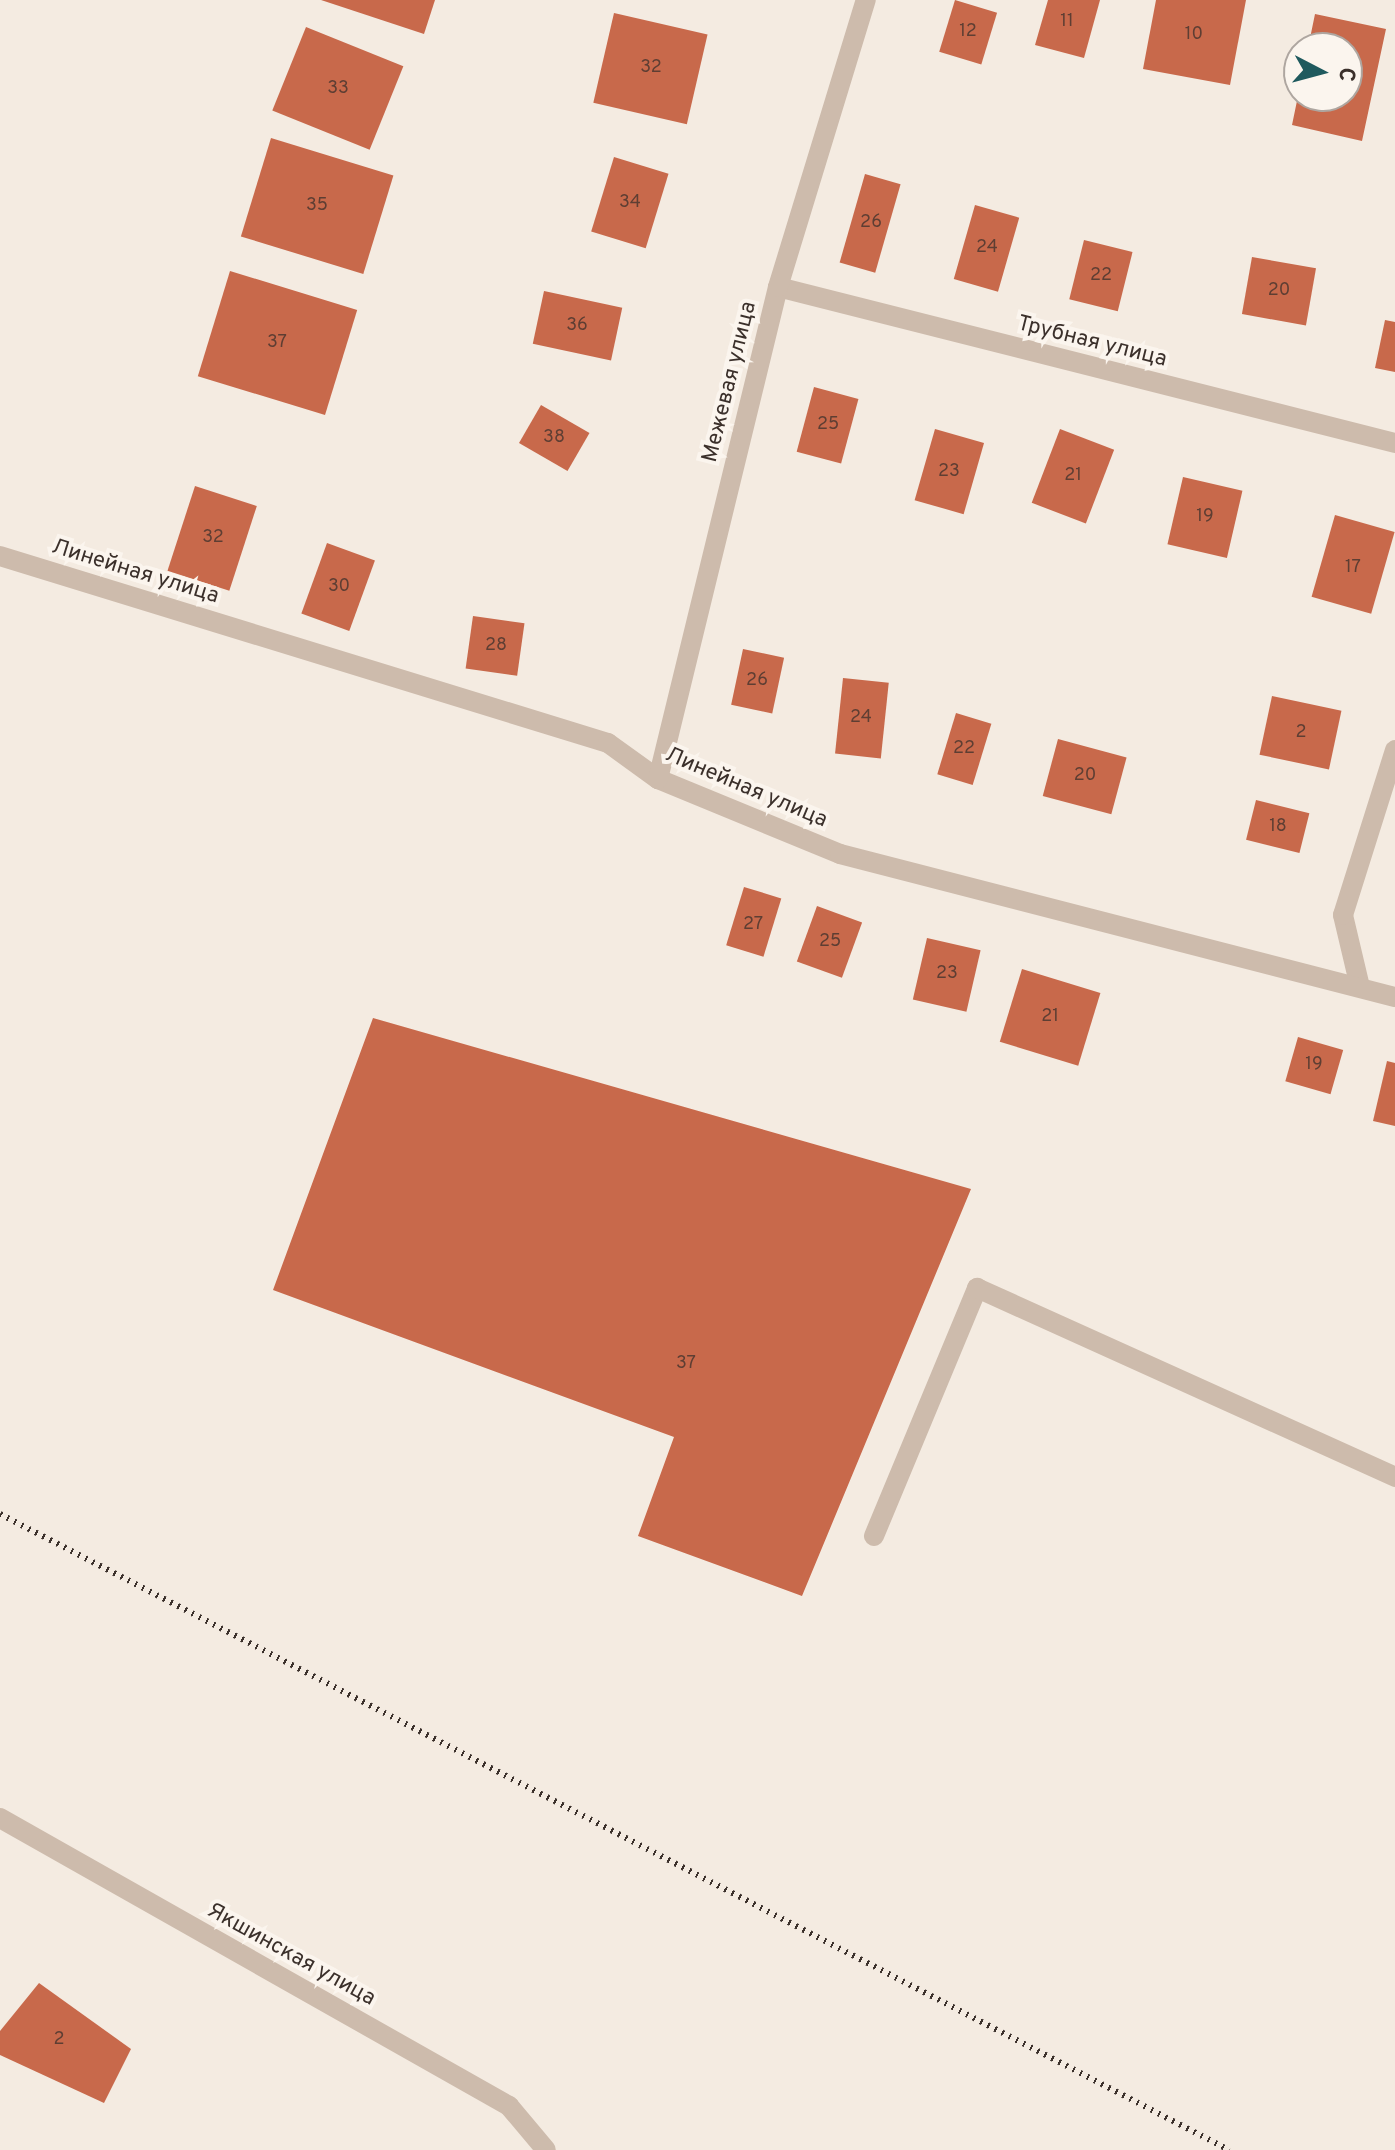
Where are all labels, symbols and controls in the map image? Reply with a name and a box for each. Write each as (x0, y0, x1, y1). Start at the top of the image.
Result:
house number: 11 (1060, 11, 1074, 33)
house number: 12 (959, 21, 977, 43)
house number: 10 (1185, 24, 1203, 46)
north arrow (1283, 32, 1363, 112)
house number: 32 (640, 57, 662, 79)
text: С (1331, 66, 1360, 83)
house number: 33 (327, 78, 349, 100)
house number: 34 (619, 192, 641, 214)
house number: 35 (306, 195, 328, 217)
house number: 26 (860, 212, 882, 234)
house number: 24 (976, 237, 998, 259)
house number: 22 (1090, 265, 1112, 287)
house number: 20 (1268, 280, 1290, 302)
street label: Межевая улица (697, 299, 763, 465)
street label: Трубная улица (1015, 311, 1169, 373)
house number: 36 (566, 315, 588, 337)
house number: 37 (267, 332, 287, 354)
house number: 25 (817, 414, 839, 436)
house number: 38 (543, 427, 565, 449)
house number: 23 (938, 461, 960, 483)
house number: 21 (1064, 465, 1082, 487)
house number: 19 (1196, 506, 1214, 528)
house number: 32 (202, 527, 224, 549)
street label: Линейная улица (48, 534, 222, 610)
house number: 17 (1345, 557, 1361, 579)
house number: 30 (328, 576, 350, 598)
house number: 28 (485, 635, 507, 657)
house number: 26 (746, 670, 768, 692)
house number: 24 (850, 707, 872, 729)
house number: 2 (1295, 722, 1307, 744)
house number: 22 (953, 738, 975, 760)
street label: Линейная улица (661, 742, 831, 834)
house number: 20 (1074, 765, 1096, 787)
house number: 18 (1269, 816, 1287, 838)
house number: 27 (743, 914, 763, 936)
house number: 25 (819, 931, 841, 953)
house number: 23 (936, 963, 958, 985)
house number: 21 (1041, 1006, 1059, 1028)
house number: 19 (1305, 1054, 1323, 1076)
house number: 37 (676, 1353, 696, 1375)
street label: Якшинская улица (202, 1898, 380, 2012)
house number: 2 (53, 2029, 65, 2051)

